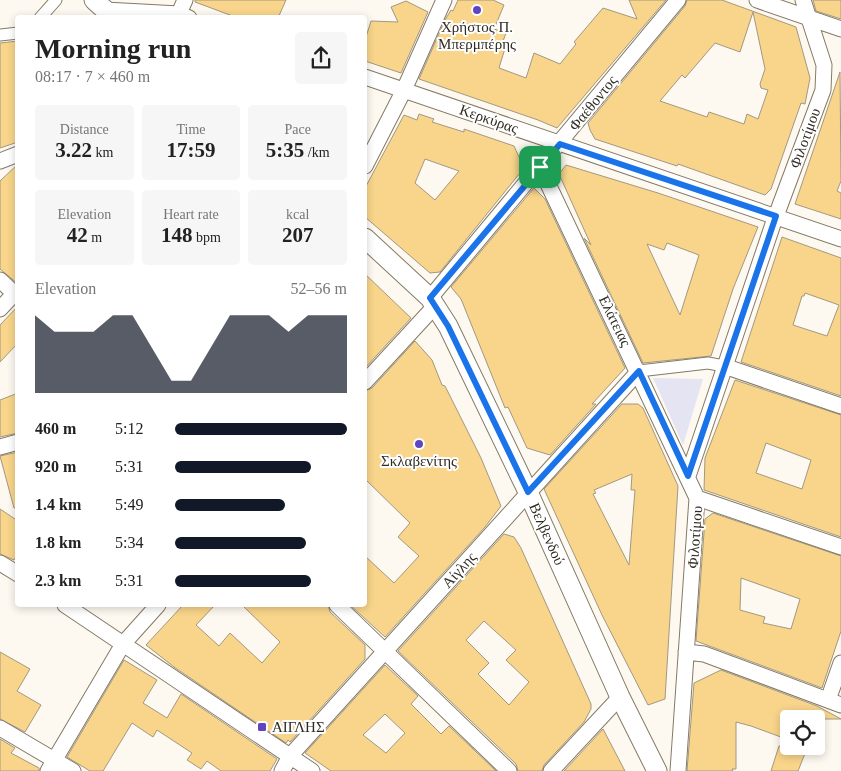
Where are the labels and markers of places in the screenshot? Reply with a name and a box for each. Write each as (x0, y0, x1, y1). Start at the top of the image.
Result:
marker: Χρήστος Π. Μπερμπέρης (471, 4, 483, 16)
place label: Χρήστος Π. Μπερμπέρης (438, 19, 516, 52)
pin (519, 146, 561, 188)
marker: Σκλαβενίτης (413, 438, 425, 450)
place label: Σκλαβενίτης (381, 453, 457, 469)
place label: ΑΙΓΛΗΣ (272, 719, 325, 735)
marker: ΑΙΓΛΗΣ (256, 721, 268, 733)

